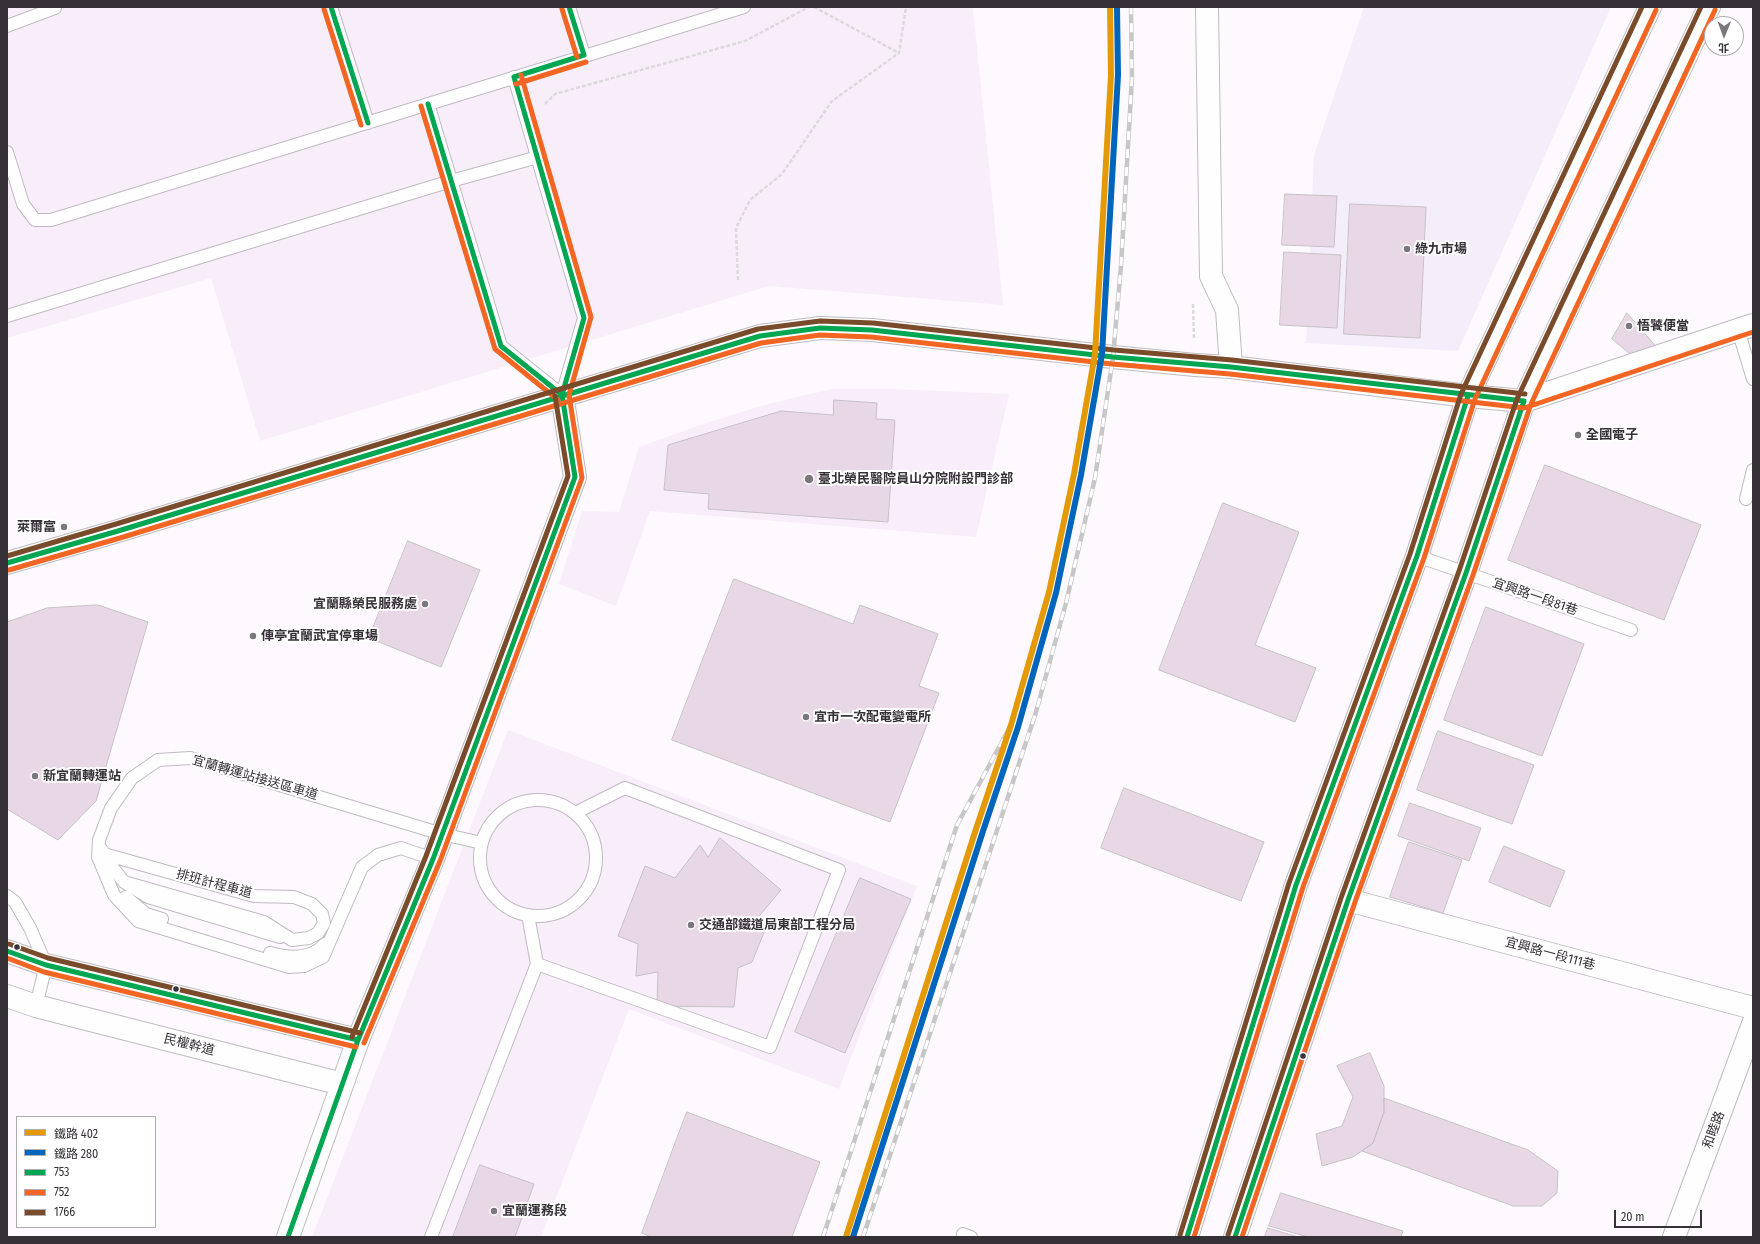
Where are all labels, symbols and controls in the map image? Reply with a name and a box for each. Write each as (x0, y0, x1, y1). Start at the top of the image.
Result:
north arrow (1704, 16, 1744, 56)
text: 北 (1718, 41, 1729, 54)
place label: 綠九市場 (1415, 241, 1467, 257)
marker: 綠九市場 (1402, 244, 1412, 254)
place label: 悟饕便當 (1637, 318, 1689, 334)
marker: 悟饕便當 (1624, 321, 1634, 331)
place label: 全國電子 (1586, 427, 1638, 443)
marker: 全國電子 (1573, 430, 1583, 440)
place label: 臺北榮民醫院員山分院附設門診部 (818, 471, 1013, 487)
marker: 臺北榮民醫院員山分院附設門診部 (803, 473, 815, 485)
place label: 萊爾富 (17, 519, 56, 535)
marker: 萊爾富 (59, 522, 69, 532)
street label: 宜興路一段81巷 (1490, 575, 1580, 619)
place label: 宜蘭縣榮民服務處 (313, 596, 417, 612)
marker: 宜蘭縣榮民服務處 (420, 599, 430, 609)
place label: 俥亭宜蘭武宜停車場 (261, 628, 378, 644)
marker: 俥亭宜蘭武宜停車場 (248, 631, 258, 641)
place label: 宜市一次配電變電所 (814, 709, 931, 725)
marker: 宜市一次配電變電所 (801, 712, 811, 722)
street label: 宜蘭轉運站接送區車道 (190, 753, 320, 803)
place label: 新宜蘭轉運站 (43, 768, 121, 784)
marker: 新宜蘭轉運站 (30, 771, 40, 781)
street label: 排班計程車道 (174, 866, 254, 902)
place label: 交通部鐵道局東部工程分局 (699, 917, 855, 933)
marker: 交通部鐵道局東部工程分局 (686, 920, 696, 930)
street label: 宜興路一段111巷 (1503, 934, 1597, 974)
unlabelled marker (12, 942, 22, 952)
unlabelled marker (171, 984, 181, 994)
street label: 民權幹道 (162, 1031, 216, 1059)
unlabelled marker (1298, 1051, 1308, 1061)
street label: 和睦路 (1700, 1109, 1728, 1151)
legend (16, 1116, 156, 1228)
text: 鐵路 402 (54, 1127, 98, 1141)
text: 鐵路 280 (54, 1147, 98, 1161)
text: 753 (54, 1165, 70, 1179)
text: 752 (54, 1185, 69, 1199)
scale bar (1616, 1202, 1704, 1228)
place label: 宜蘭運務段 (502, 1203, 567, 1219)
text: 1766 (54, 1205, 75, 1219)
marker: 宜蘭運務段 (489, 1206, 499, 1216)
text: 20 m (1621, 1210, 1645, 1224)

